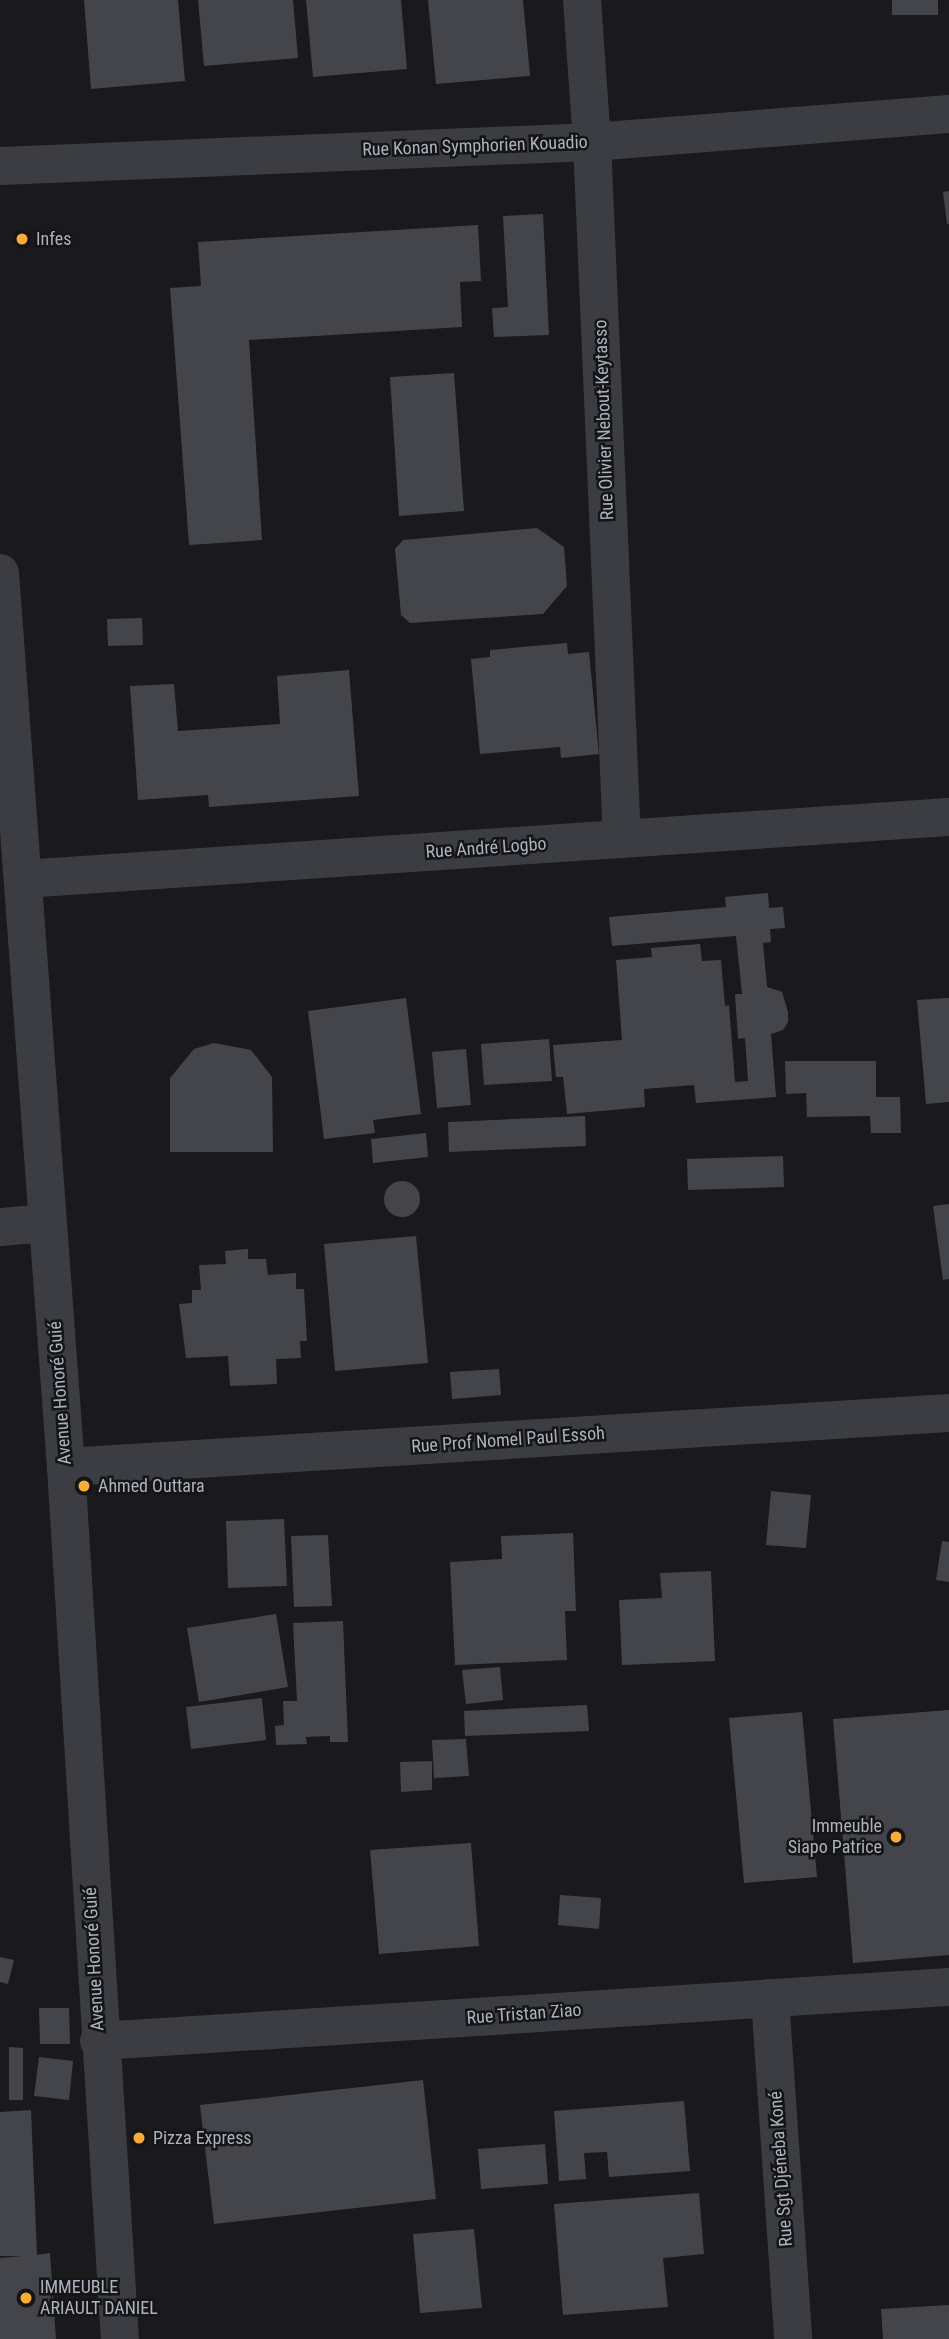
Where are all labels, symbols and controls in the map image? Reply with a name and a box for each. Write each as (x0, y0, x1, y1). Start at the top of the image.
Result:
street label: Rue Konan Symphorien Kouadio (362, 131, 588, 161)
place label: Infes (36, 228, 71, 250)
marker: Infes (14, 231, 30, 247)
street label: Rue Olivier Nebout-Keytasso (590, 319, 618, 521)
street label: Rue André Logbo (425, 833, 547, 863)
street label: Avenue Honoré Guié (44, 1321, 76, 1465)
street label: Rue Prof Nomel Paul Essoh (410, 1422, 606, 1458)
place label: Ahmed Outtara (98, 1475, 205, 1497)
marker: Ahmed Outtara (76, 1478, 92, 1494)
place label: Immeuble Siapo Patrice (788, 1816, 882, 1858)
marker: Immeuble Siapo Patrice (888, 1829, 904, 1845)
street label: Avenue Honoré Guié (79, 1887, 109, 2031)
street label: Rue Tristan Ziao (466, 1999, 582, 2029)
street label: Rue Sgt Djéneba Koné (765, 2091, 797, 2247)
place label: Pizza Express (153, 2127, 252, 2149)
marker: Pizza Express (131, 2130, 147, 2146)
place label: IMMEUBLE ARIAULT DANIEL (40, 2277, 158, 2320)
marker: IMMEUBLE ARIAULT DANIEL (18, 2290, 34, 2306)

